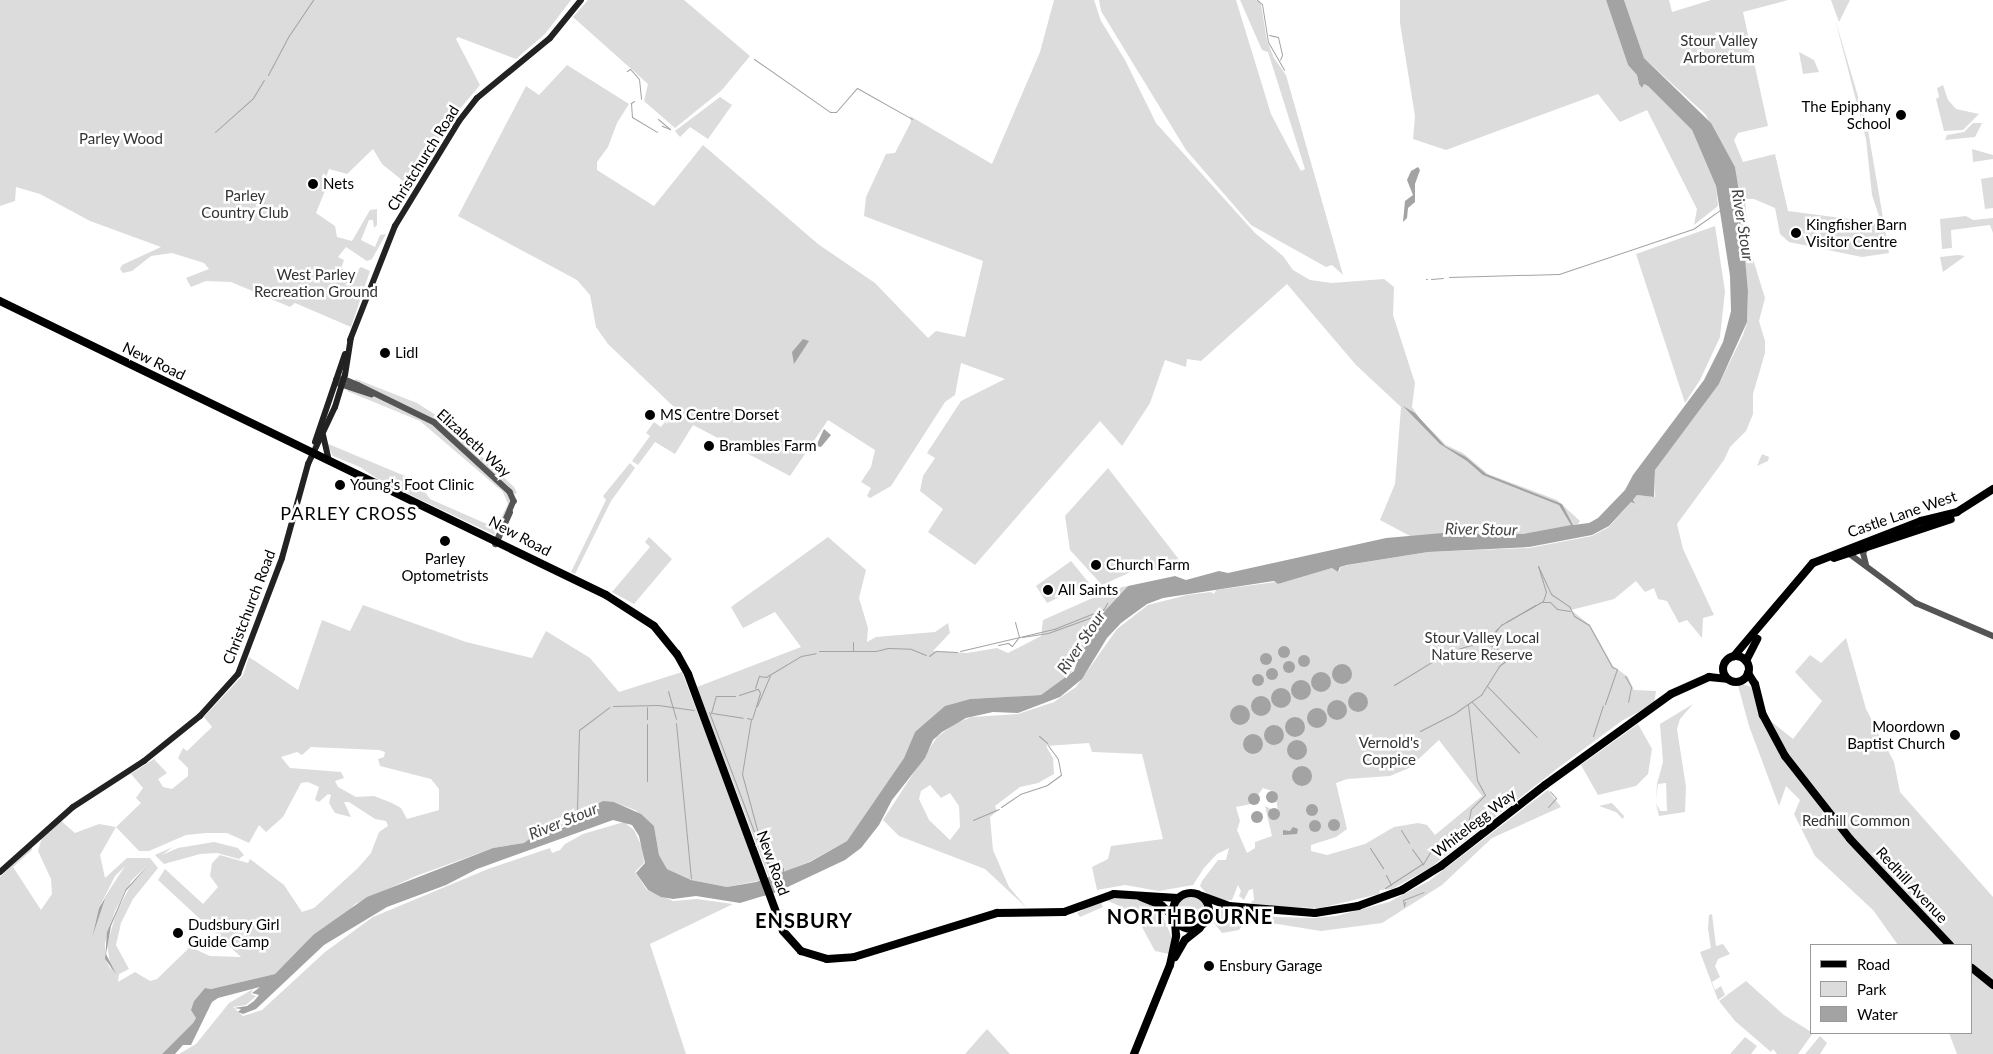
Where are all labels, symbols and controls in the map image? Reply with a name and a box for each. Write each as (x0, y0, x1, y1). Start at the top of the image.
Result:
park label: Stour Valley Arboretum (1680, 31, 1758, 66)
place label: The Epiphany School (1802, 97, 1891, 132)
street label: Christchurch Road (383, 102, 463, 214)
marker: The Epiphany School (1895, 109, 1907, 121)
park label: Parley Wood (79, 130, 163, 148)
place label: Nets (323, 175, 354, 193)
marker: Nets (307, 178, 319, 190)
park label: Parley Country Club (201, 186, 289, 221)
water label: River Stour (1728, 188, 1758, 262)
place label: Kingfisher Barn Visitor Centre (1806, 215, 1907, 250)
marker: Kingfisher Barn Visitor Centre (1790, 227, 1802, 239)
park label: West Parley Recreation Ground (254, 265, 378, 300)
street label: New Road (120, 338, 188, 384)
place label: Lidl (395, 344, 418, 362)
marker: Lidl (379, 347, 391, 359)
street label: Elizabeth Way (433, 405, 515, 481)
place label: MS Centre Dorset (660, 406, 779, 424)
marker: MS Centre Dorset (644, 409, 656, 421)
place label: Brambles Farm (719, 437, 817, 455)
marker: Brambles Farm (703, 440, 715, 452)
place label: Young's Foot Clinic (350, 476, 474, 494)
marker: Young's Foot Clinic (334, 479, 346, 491)
street label: Castle Lane West (1845, 487, 1959, 541)
district label: PARLEY CROSS (279, 502, 419, 524)
street label: New Road (486, 512, 554, 560)
water label: River Stour (1444, 519, 1518, 539)
marker: Parley Optometrists (439, 535, 451, 547)
street label: Christchurch Road (219, 547, 279, 667)
place label: Parley Optometrists (401, 549, 489, 584)
place label: Church Farm (1106, 556, 1190, 574)
marker: Church Farm (1090, 559, 1102, 571)
place label: All Saints (1058, 581, 1118, 599)
marker: All Saints (1042, 584, 1054, 596)
water label: River Stour (1053, 606, 1109, 678)
park label: Stour Valley Local Nature Reserve (1424, 628, 1540, 663)
place label: Moordown Baptist Church (1847, 717, 1945, 752)
marker: Moordown Baptist Church (1949, 729, 1961, 741)
park label: Vernold's Coppice (1359, 733, 1419, 768)
street label: Whitelegg Way (1429, 785, 1519, 861)
water label: River Stour (526, 798, 600, 844)
park label: Redhill Common (1802, 812, 1910, 830)
street label: New Road (753, 828, 793, 898)
street label: Redhill Avenue (1872, 843, 1952, 927)
district label: NORTHBOURNE (1105, 904, 1275, 928)
district label: ENSBURY (754, 908, 854, 932)
place label: Dudsbury Girl Guide Camp (188, 915, 280, 950)
marker: Dudsbury Girl Guide Camp (172, 927, 184, 939)
legend (1810, 944, 1973, 1034)
text: Road (1857, 955, 1890, 973)
place label: Ensbury Garage (1219, 957, 1323, 975)
marker: Ensbury Garage (1203, 960, 1215, 972)
text: Park (1857, 980, 1886, 998)
text: Water (1857, 1005, 1898, 1023)

